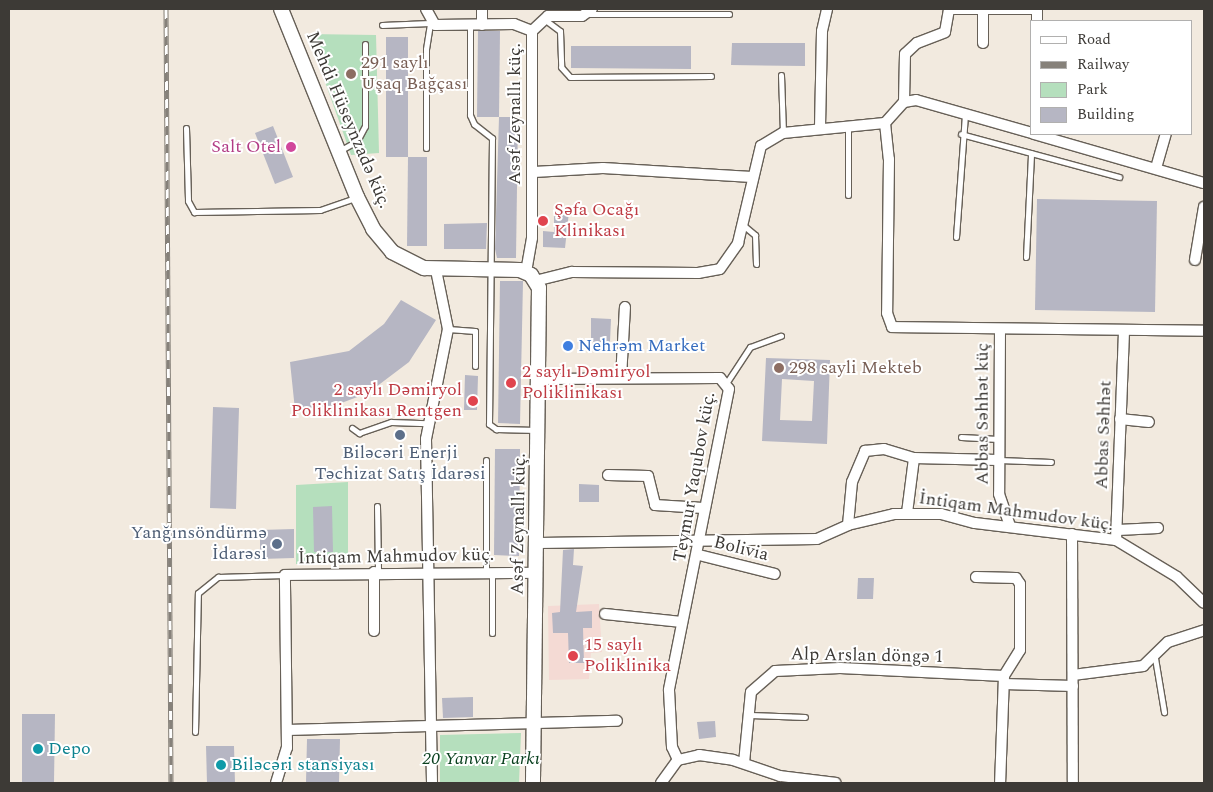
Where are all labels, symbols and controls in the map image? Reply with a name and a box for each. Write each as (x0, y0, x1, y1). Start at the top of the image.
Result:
legend (1030, 20, 1193, 135)
street label: Mehdi Hüseynzadə küç. (301, 28, 395, 212)
text: Road (1077, 28, 1111, 51)
street label: Asəf Zeynallı küç. (504, 43, 526, 185)
place label: 291 saylı Uşaq Bağçası (361, 53, 467, 96)
text: Railway (1077, 53, 1129, 76)
marker: 291 saylı Uşaq Bağçası (345, 68, 357, 80)
text: Park (1077, 78, 1108, 101)
text: Building (1077, 103, 1134, 126)
place label: Salt Otel (211, 136, 281, 158)
marker: Salt Otel (285, 141, 297, 153)
place label: Şəfa Ocağı Klinikası (554, 200, 639, 242)
marker: Şəfa Ocağı Klinikası (536, 214, 550, 228)
place label: Nehrəm Market (578, 335, 705, 357)
marker: Nehrəm Market (562, 340, 574, 352)
street label: Abbas Səhhət küç (972, 343, 994, 485)
place label: 298 sayli Mekteb (789, 357, 922, 379)
place label: 2 saylı Dəmiryol Poliklinikası (522, 362, 651, 404)
marker: 298 sayli Mekteb (773, 362, 785, 374)
marker: 2 saylı Dəmiryol Poliklinikası (504, 376, 518, 390)
place label: 2 saylı Dəmiryol Poliklinikası Rentgen (291, 380, 462, 422)
street label: Abbas Səhhət (1091, 380, 1117, 490)
street label: Teymur Yaqubov küç. (669, 390, 721, 564)
marker: 2 saylı Dəmiryol Poliklinikası Rentgen (466, 394, 480, 408)
marker: Biləcəri Enerji Təchizat Satış İdarəsi (394, 429, 406, 441)
place label: Biləcəri Enerji Təchizat Satış İdarəsi (314, 443, 486, 486)
street label: Asəf Zeynallı küç. (507, 453, 531, 595)
street label: İntiqam Mahmudov küç. (917, 488, 1115, 536)
place label: Yanğınsöndürmə İdarəsi (131, 523, 267, 566)
street label: Bolivia (711, 532, 771, 566)
marker: Yanğınsöndürmə İdarəsi (271, 538, 283, 550)
street label: İntiqam Mahmudov küç. (298, 544, 494, 570)
place label: 15 saylı Poliklinika (584, 635, 671, 678)
street label: Alp Arslan döngə 1 (790, 644, 944, 668)
marker: 15 saylı Poliklinika (566, 649, 580, 663)
place label: Depo (48, 738, 91, 760)
marker: Depo (32, 743, 44, 755)
park label: 20 Yanvar Parkı (422, 748, 540, 770)
place label: Biləcəri stansiyası (231, 754, 375, 776)
marker: Biləcəri stansiyası (215, 759, 227, 771)

